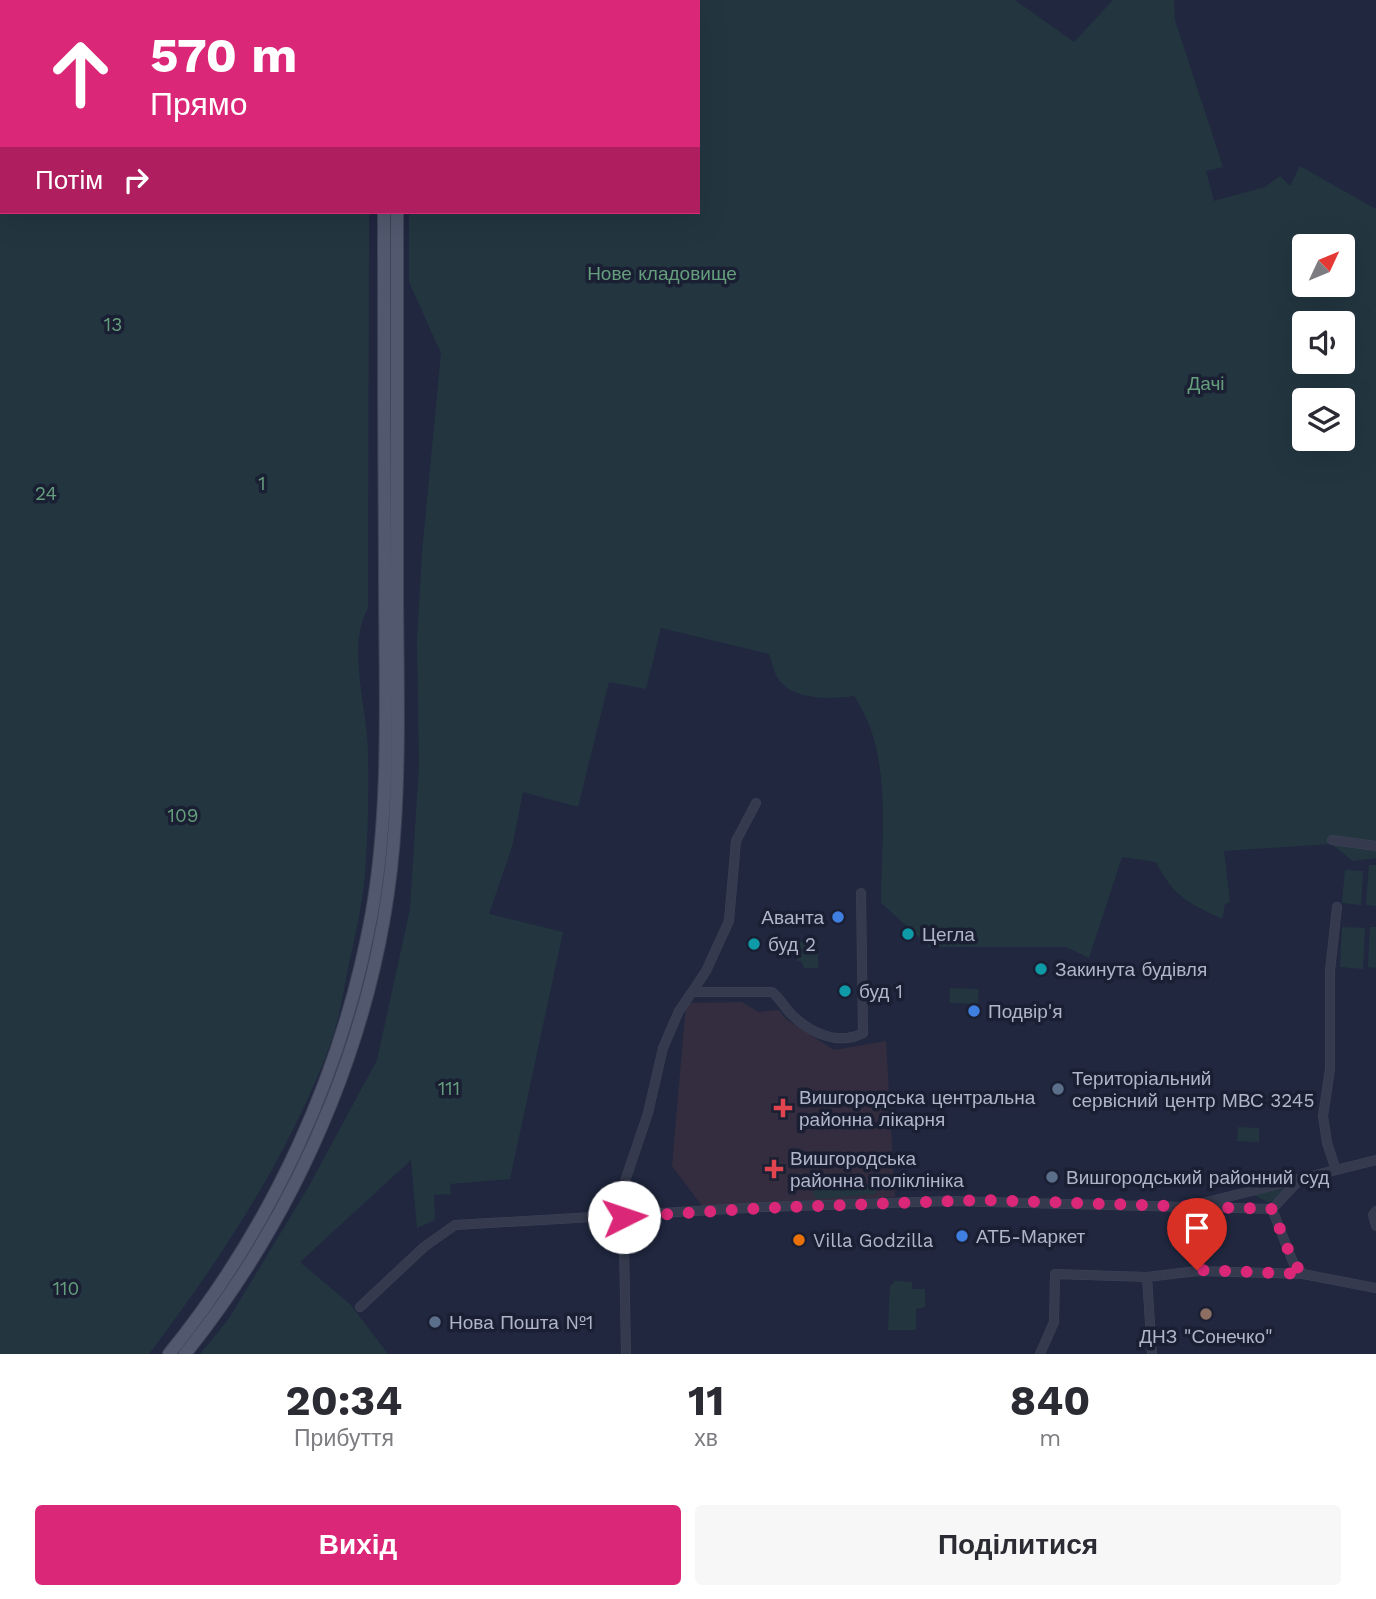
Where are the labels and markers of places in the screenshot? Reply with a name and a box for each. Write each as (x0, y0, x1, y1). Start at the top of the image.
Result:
place label: Аванта (761, 906, 824, 929)
marker: Аванта (830, 909, 846, 925)
place label: Цегла (922, 923, 975, 946)
marker: Цегла (900, 926, 916, 942)
place label: буд 2 (768, 933, 816, 956)
marker: буд 2 (746, 936, 762, 952)
place label: Закинута будівля (1055, 958, 1207, 981)
marker: Закинута будівля (1033, 961, 1049, 977)
place label: буд 1 (859, 980, 903, 1003)
marker: буд 1 (837, 983, 853, 999)
place label: Подвір'я (988, 1000, 1063, 1023)
marker: Подвір'я (966, 1003, 982, 1019)
place label: Територіальний сервісний центр МВС 3245 (1072, 1067, 1314, 1112)
marker: Територіальний сервісний центр МВС 3245 (1050, 1081, 1066, 1097)
place label: Вишгородська центральна районна лікарня (799, 1086, 1036, 1131)
marker: Вишгородська центральна районна лікарня (773, 1098, 793, 1118)
place label: Вишгородська районна поліклініка (790, 1147, 964, 1192)
marker: Вишгородська районна поліклініка (764, 1159, 784, 1179)
place label: Вишгородський районний суд (1066, 1166, 1329, 1189)
marker: Вишгородський районний суд (1044, 1169, 1060, 1185)
pin (1167, 1198, 1227, 1270)
place label: АТБ-Маркет (976, 1225, 1086, 1248)
marker: АТБ-Маркет (954, 1228, 970, 1244)
place label: Villa Godzilla (813, 1229, 934, 1252)
marker: Villa Godzilla (791, 1232, 807, 1248)
marker: ДНЗ "Сонечко" (1198, 1306, 1214, 1322)
place label: Нова Пошта №1 (449, 1311, 593, 1334)
marker: Нова Пошта №1 (427, 1314, 443, 1330)
place label: ДНЗ "Сонечко" (1139, 1325, 1273, 1348)

